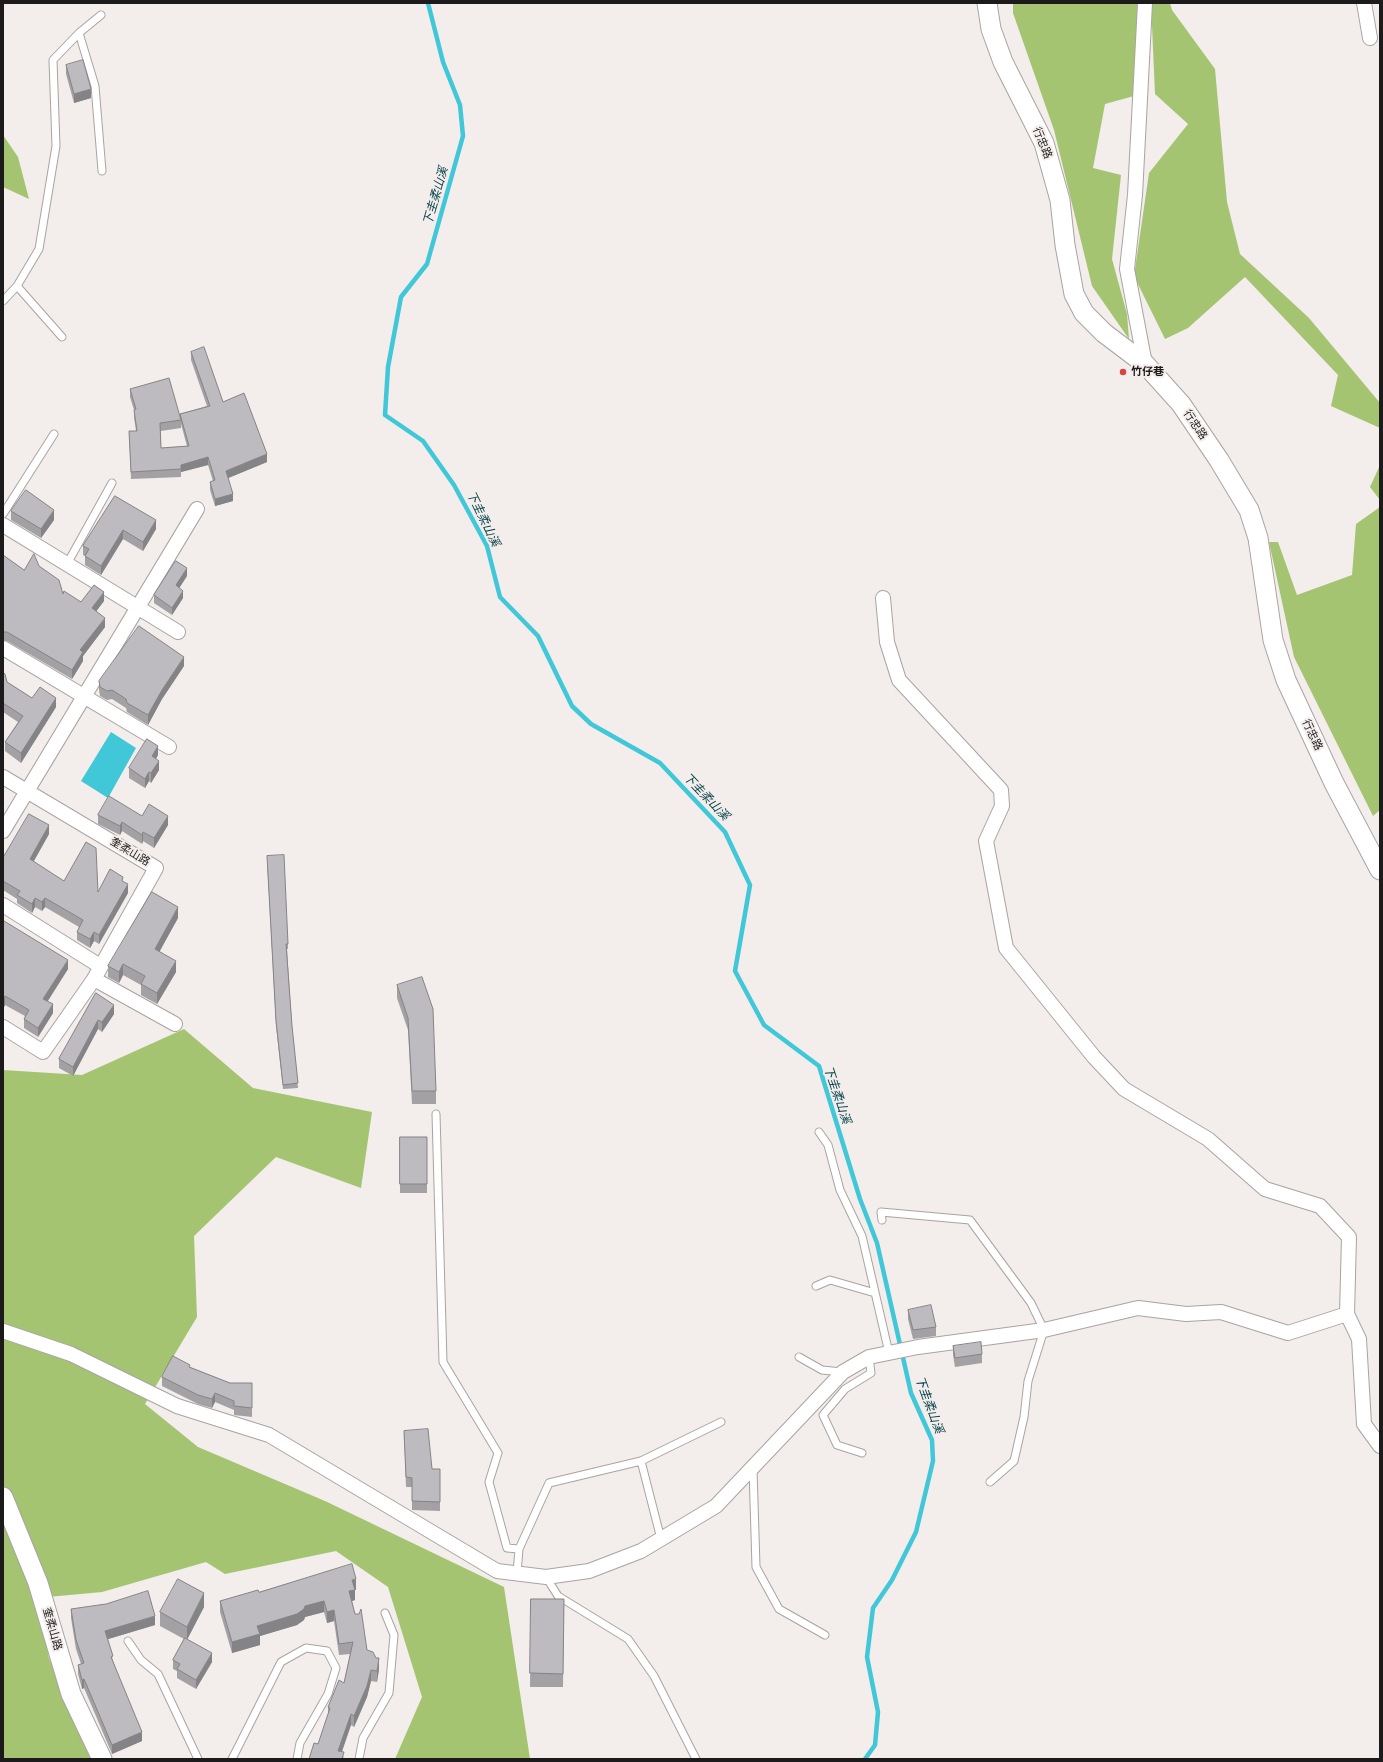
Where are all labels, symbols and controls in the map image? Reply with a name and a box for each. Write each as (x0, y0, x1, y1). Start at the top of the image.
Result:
street label: 行忠路 (1030, 125, 1054, 161)
water label: 下圭柔山溪 (421, 165, 451, 227)
place label: 竹仔巷 (1131, 365, 1164, 379)
marker: 竹仔巷 (1118, 367, 1128, 377)
street label: 行忠路 (1180, 408, 1210, 442)
water label: 下圭柔山溪 (463, 489, 503, 549)
street label: 行忠路 (1299, 717, 1325, 753)
water label: 下圭柔山溪 (680, 770, 732, 824)
street label: 奎柔山路 (108, 835, 152, 869)
water label: 下圭柔山溪 (820, 1064, 854, 1126)
water label: 下圭柔山溪 (912, 1374, 946, 1436)
street label: 奎柔山路 (40, 1606, 64, 1652)

